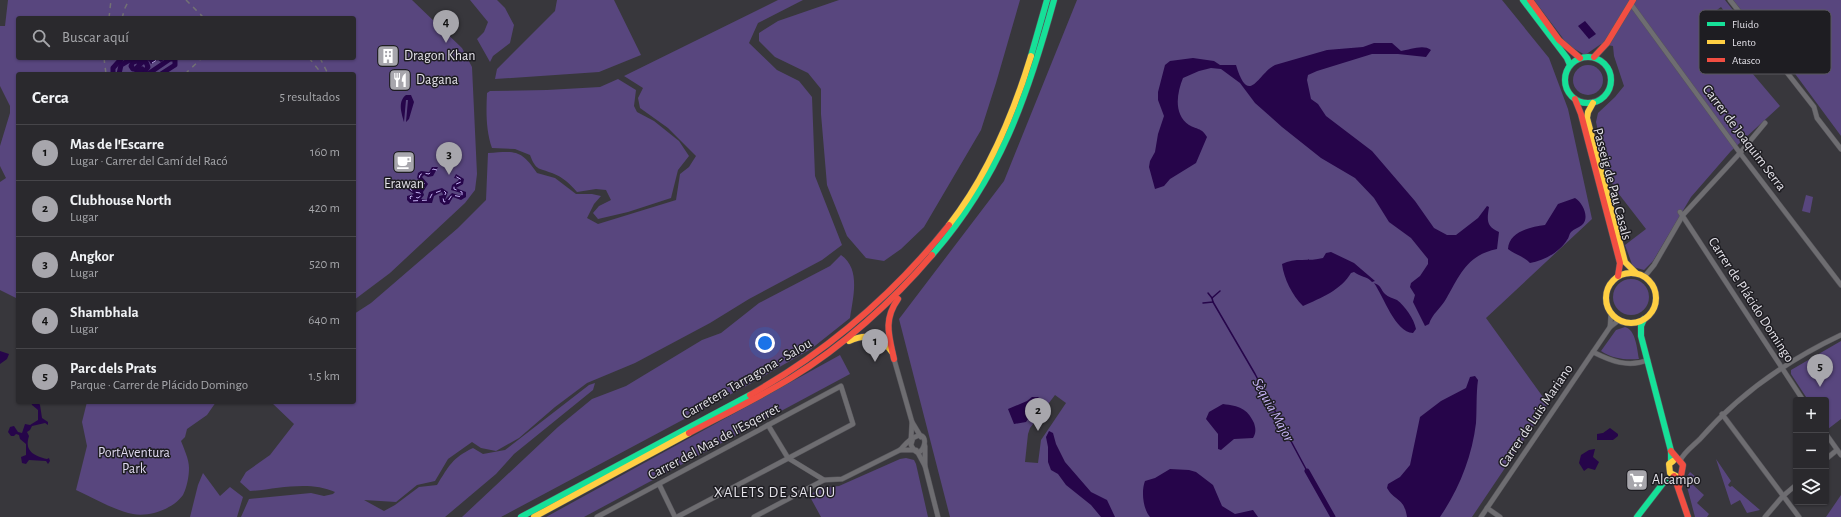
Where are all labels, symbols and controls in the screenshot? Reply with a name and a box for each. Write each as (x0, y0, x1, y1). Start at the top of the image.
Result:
pin: 4 (433, 10, 459, 43)
legend (1699, 10, 1831, 74)
search box (16, 16, 356, 60)
text: Fluido (1732, 19, 1759, 30)
icon: search (30, 27, 52, 49)
text: Buscar aquí (62, 30, 129, 45)
text: Lento (1732, 37, 1756, 48)
building icon: Dragon Khan (375, 43, 401, 69)
place label: Dragon Khan (404, 49, 475, 63)
text: Atasco (1732, 55, 1760, 66)
restaurant icon: Dagana (387, 67, 413, 93)
place label: Dagana (416, 73, 459, 87)
street label: Carrer de Joaquim Serra (1700, 82, 1789, 194)
text: Cerca (32, 89, 69, 106)
text: 5 resultados (280, 91, 340, 104)
street label: Passeig de Pau Casals (1590, 126, 1634, 242)
text: Mas de l'Escarre (70, 137, 164, 152)
pin: 3 (436, 142, 462, 175)
text: 1 (43, 146, 47, 159)
text: 160 m (310, 146, 340, 159)
cafe icon: Erawan (391, 149, 417, 175)
text: Lugar · Carrer del Camí del Racó (70, 155, 228, 168)
place label: Erawan (384, 177, 424, 191)
text: Clubhouse North (70, 193, 172, 208)
text: 2 (42, 202, 48, 215)
text: 420 m (308, 202, 340, 215)
text: Lugar (70, 211, 98, 224)
street label: Carrer de Plácido Domingo (1705, 235, 1797, 365)
text: Angkor (70, 249, 114, 264)
text: 3 (42, 258, 48, 271)
text: 520 m (309, 258, 340, 271)
text: Lugar (70, 267, 98, 280)
text: Shambhala (70, 305, 139, 320)
text: 4 (42, 314, 48, 327)
text: 640 m (308, 314, 340, 327)
text: Lugar (70, 323, 98, 336)
pin: 1 (862, 329, 888, 362)
your location (755, 333, 775, 353)
street label: Carretera Tarragona - Salou (680, 336, 814, 422)
pin: 5 (1807, 354, 1833, 387)
text: Parc dels Prats (70, 361, 157, 376)
street label: Carrer de Luis Mariano (1496, 362, 1576, 470)
text: 5 (42, 370, 48, 383)
text: 1.5 km (309, 370, 340, 383)
water label: Sèquia Major (1249, 376, 1297, 445)
text: Parque · Carrer de Plácido Domingo (70, 379, 248, 392)
map controls (1793, 397, 1829, 505)
button: + (1793, 397, 1829, 433)
pin: 2 (1025, 398, 1051, 431)
street label: Carrer del Mas de l'Esqerret (646, 401, 783, 483)
button: − (1793, 433, 1829, 469)
park label: PortAventura Park (98, 446, 171, 476)
supermarket icon: Alcampo (1624, 467, 1650, 493)
button: layers (1793, 469, 1829, 505)
place label: Alcampo (1652, 473, 1700, 487)
district label: XALETS DE SALOU (714, 485, 836, 500)

